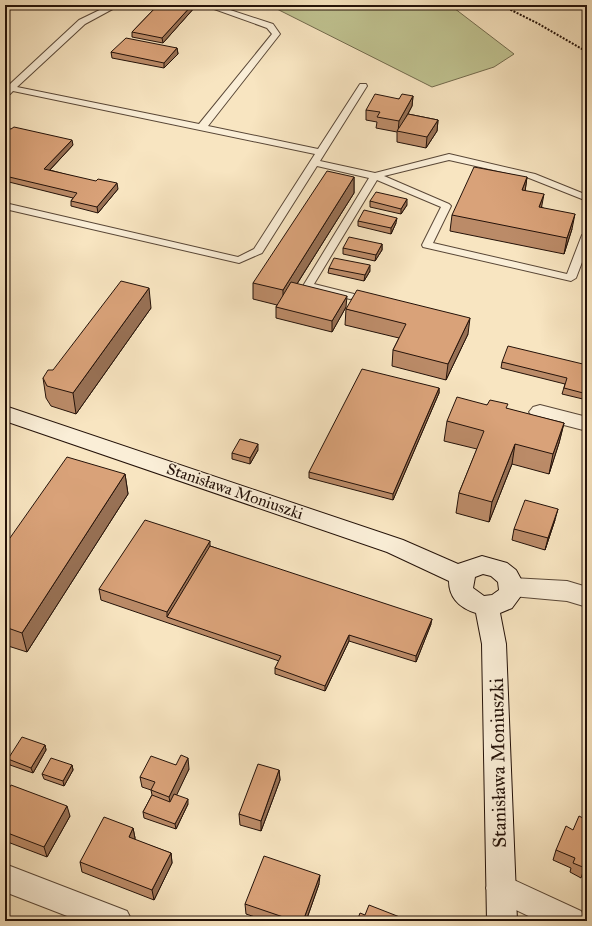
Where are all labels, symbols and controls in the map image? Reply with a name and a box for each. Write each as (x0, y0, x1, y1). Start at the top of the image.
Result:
street label: Stanisława Moniuszki (164, 459, 306, 523)
street label: Stanisława Moniuszki (485, 678, 511, 848)

